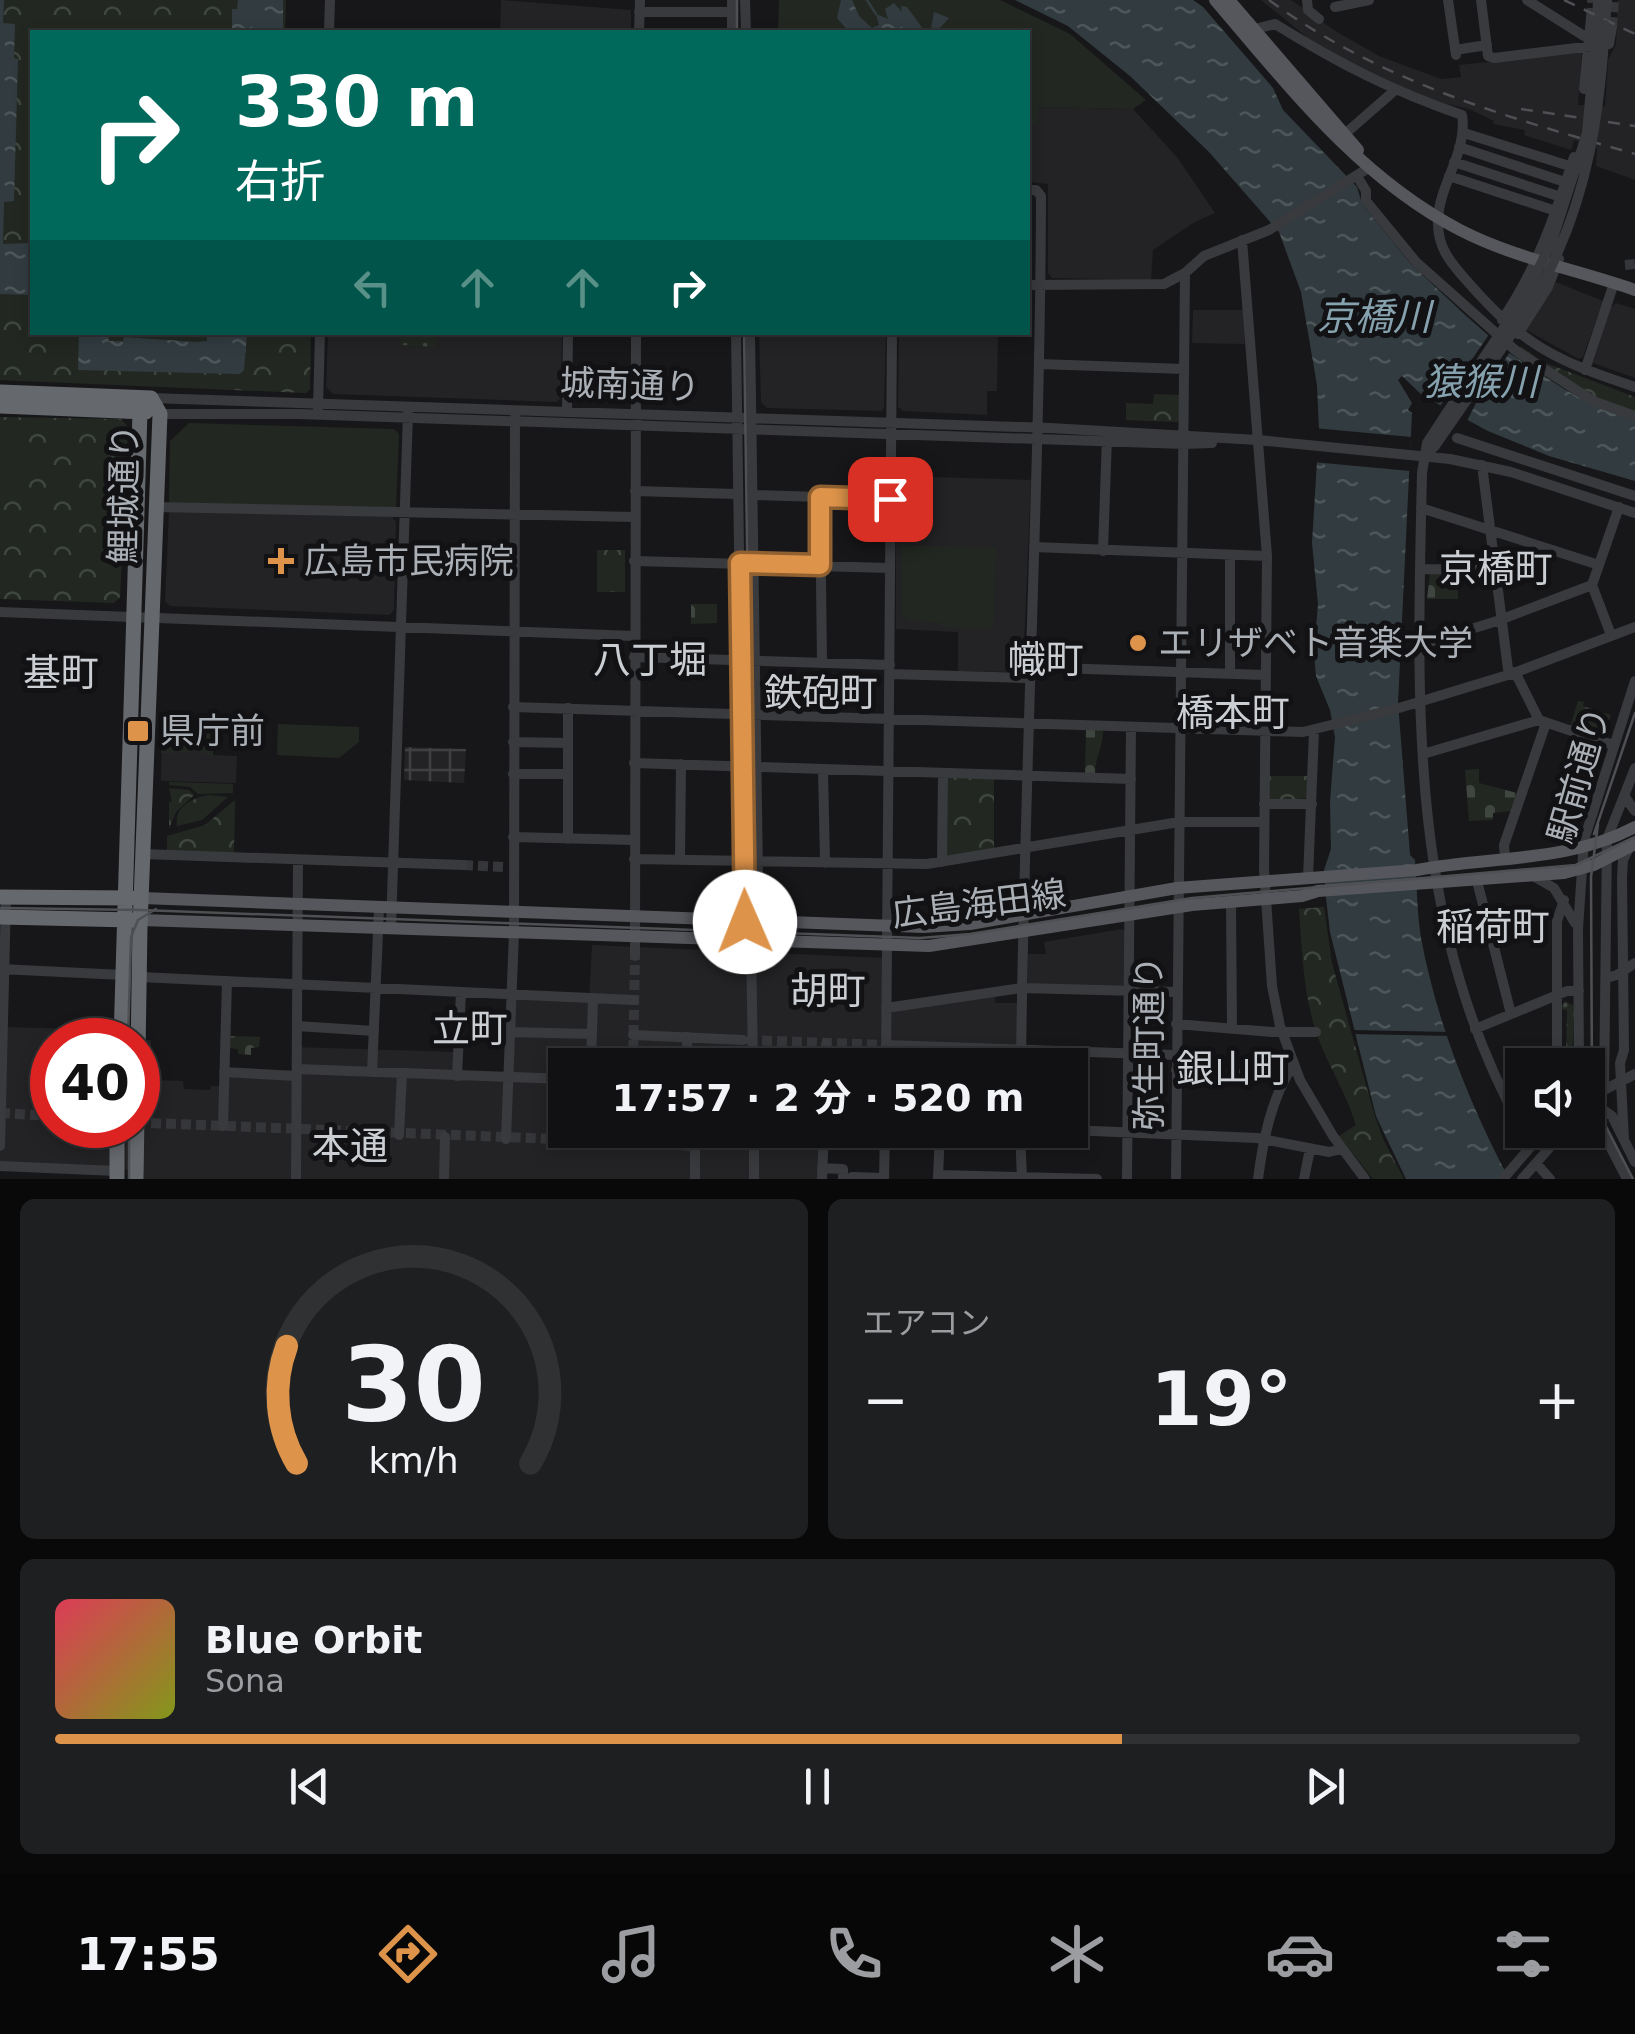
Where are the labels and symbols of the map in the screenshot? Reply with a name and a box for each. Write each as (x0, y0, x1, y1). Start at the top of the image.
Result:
water label: 京橋川 (1317, 295, 1435, 339)
water label: 猿猴川 (1424, 360, 1542, 404)
street label: 城南通り (559, 363, 701, 407)
street label: 鯉城通り (103, 424, 145, 564)
pin (848, 457, 933, 542)
place label: 広島市民病院 (304, 541, 514, 581)
district label: 京橋町 (1439, 547, 1553, 591)
marker: 広島市民病院 (268, 548, 294, 574)
place label: エリザベト音楽大学 (1158, 623, 1473, 663)
marker: エリザベト音楽大学 (1127, 632, 1149, 654)
district label: 八丁堀 (593, 638, 707, 682)
district label: 幟町 (1008, 638, 1084, 682)
district label: 基町 (23, 651, 99, 695)
district label: 鉄砲町 (764, 671, 878, 715)
district label: 橋本町 (1176, 691, 1290, 735)
street label: 駅前通り (1540, 702, 1618, 848)
place label: 県庁前 (160, 711, 265, 751)
marker: 県庁前 (125, 718, 151, 744)
position arrow (693, 870, 797, 974)
street label: 広島海田線 (890, 873, 1068, 935)
district label: 稲荷町 (1436, 905, 1550, 949)
street label: 弥生町通り (1129, 955, 1169, 1131)
district label: 胡町 (790, 969, 866, 1013)
district label: 立町 (432, 1007, 508, 1051)
speed limit sign: 40 (30, 1018, 160, 1148)
district label: 銀山町 (1176, 1047, 1290, 1091)
district label: 本通 (312, 1124, 388, 1168)

